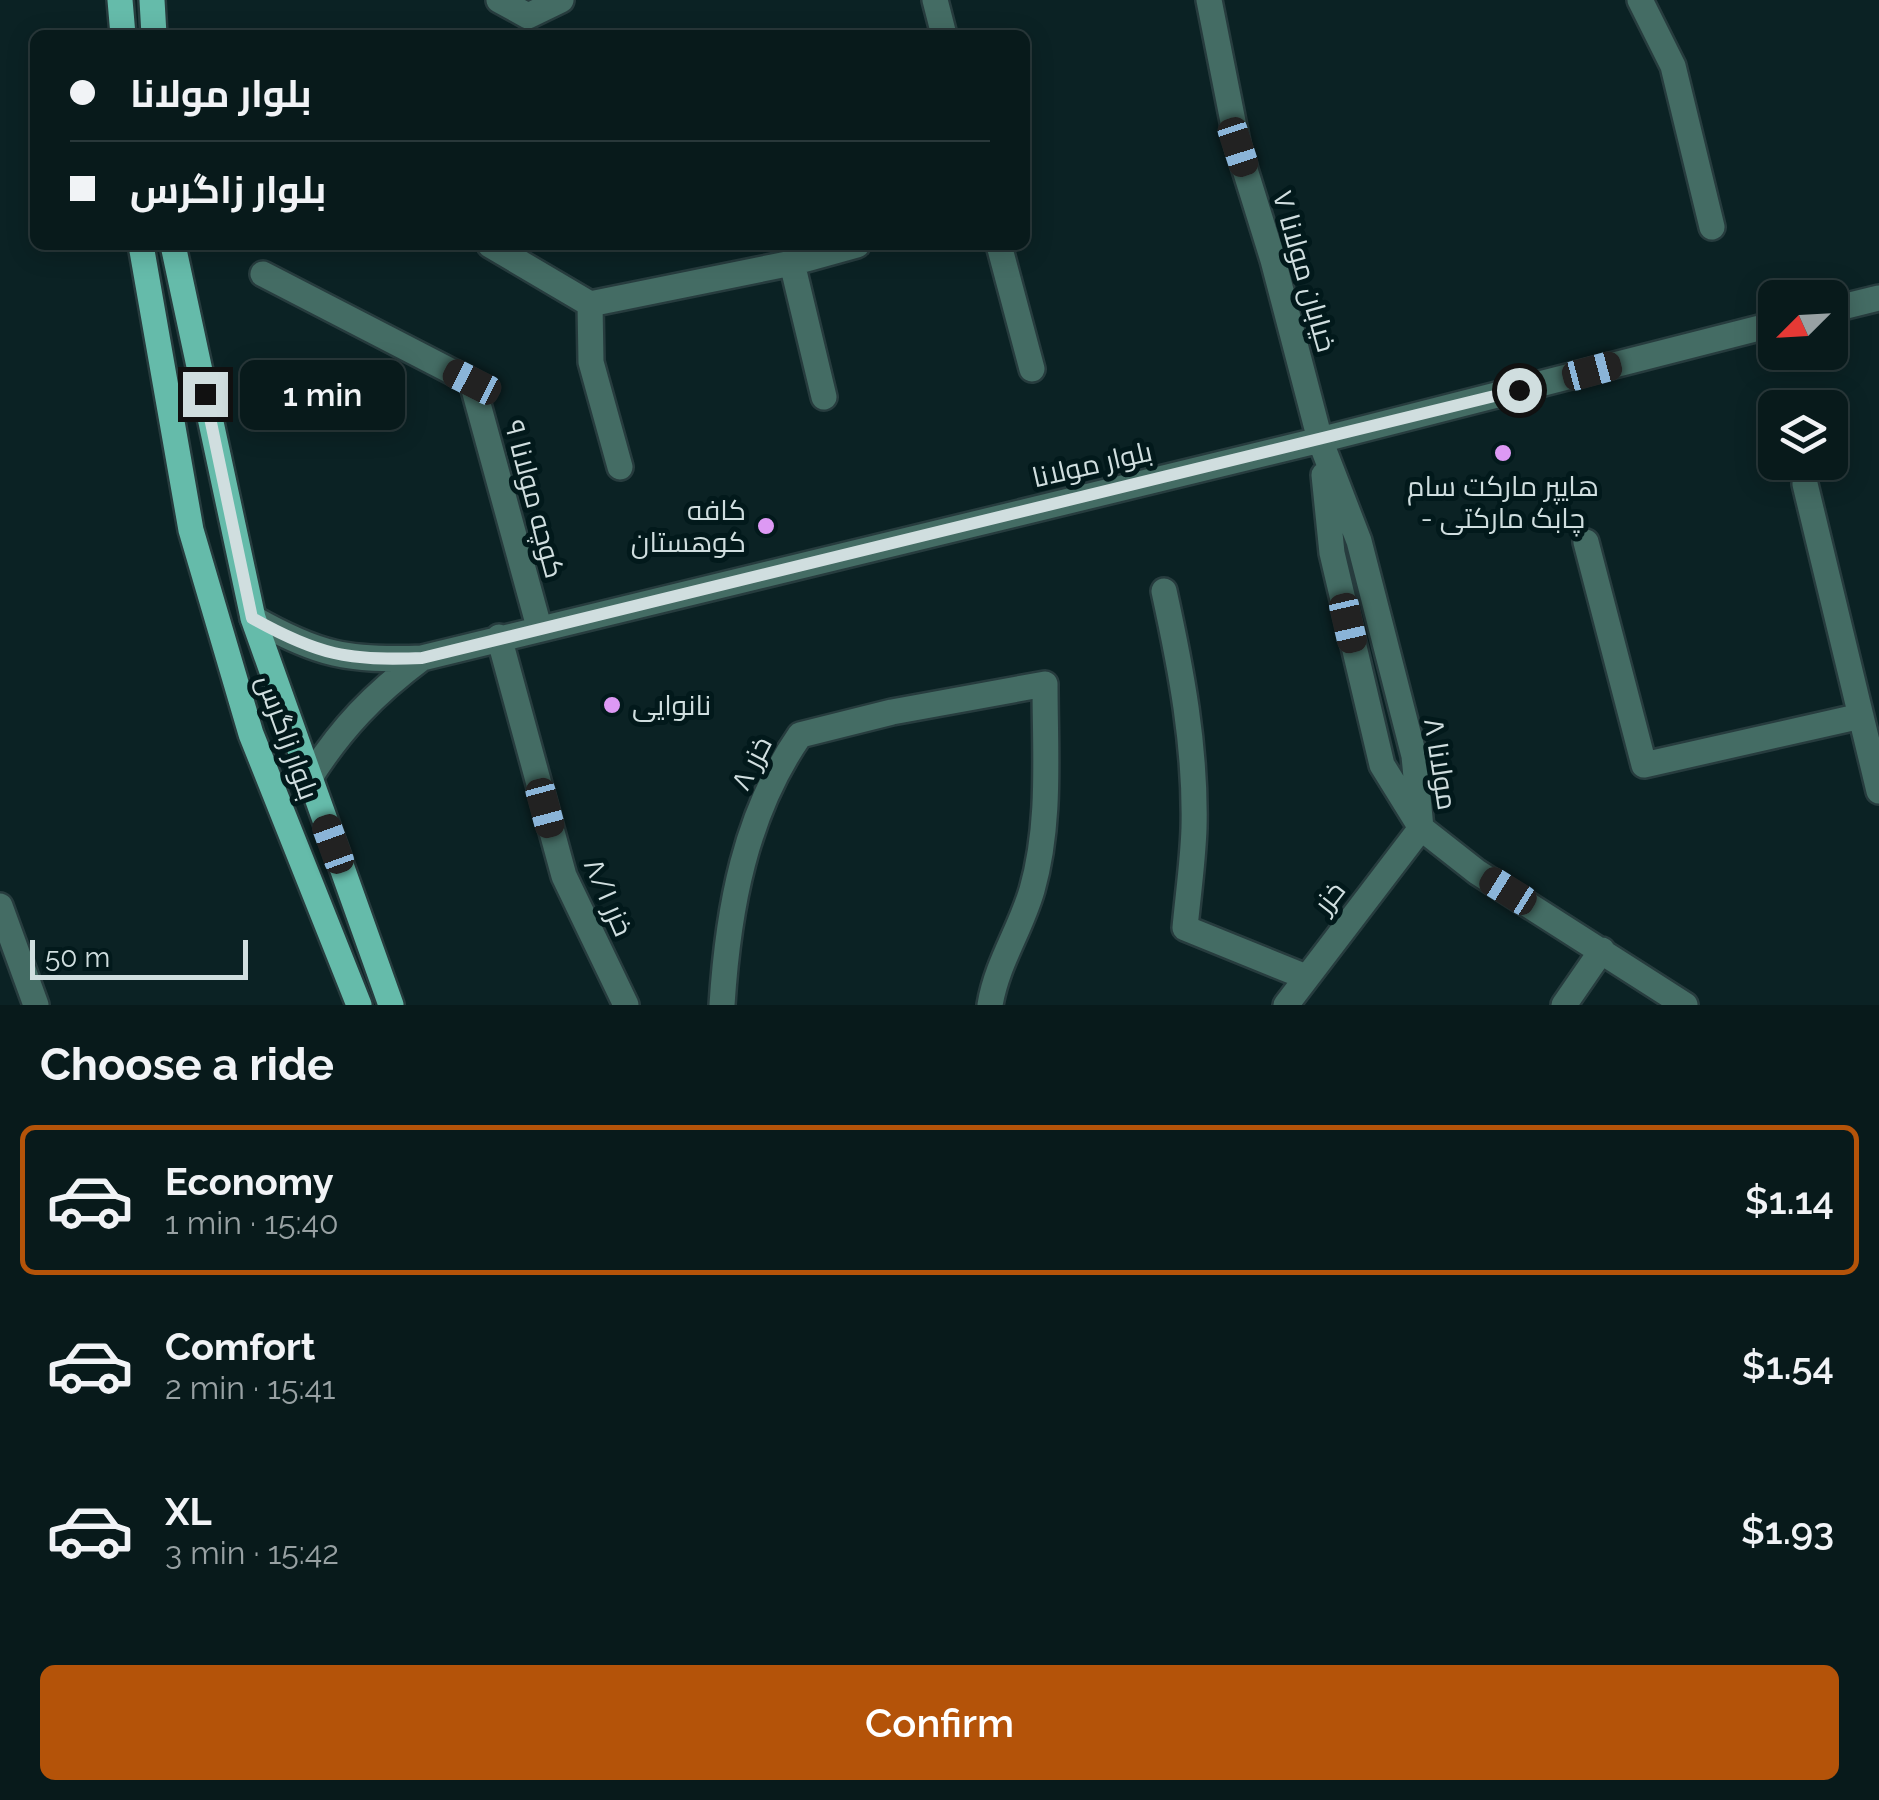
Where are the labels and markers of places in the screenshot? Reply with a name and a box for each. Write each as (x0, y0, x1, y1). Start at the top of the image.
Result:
marker: هایپر مارکت سام - چابک مارکتی (1492, 442, 1514, 464)
place label: هایپر مارکت سام - چابک مارکتی (1407, 470, 1599, 537)
place label: کافه کوهستان (631, 494, 746, 559)
marker: کافه کوهستان (755, 515, 777, 537)
place label: نانوایی (632, 689, 711, 722)
marker: نانوایی (601, 694, 623, 716)

